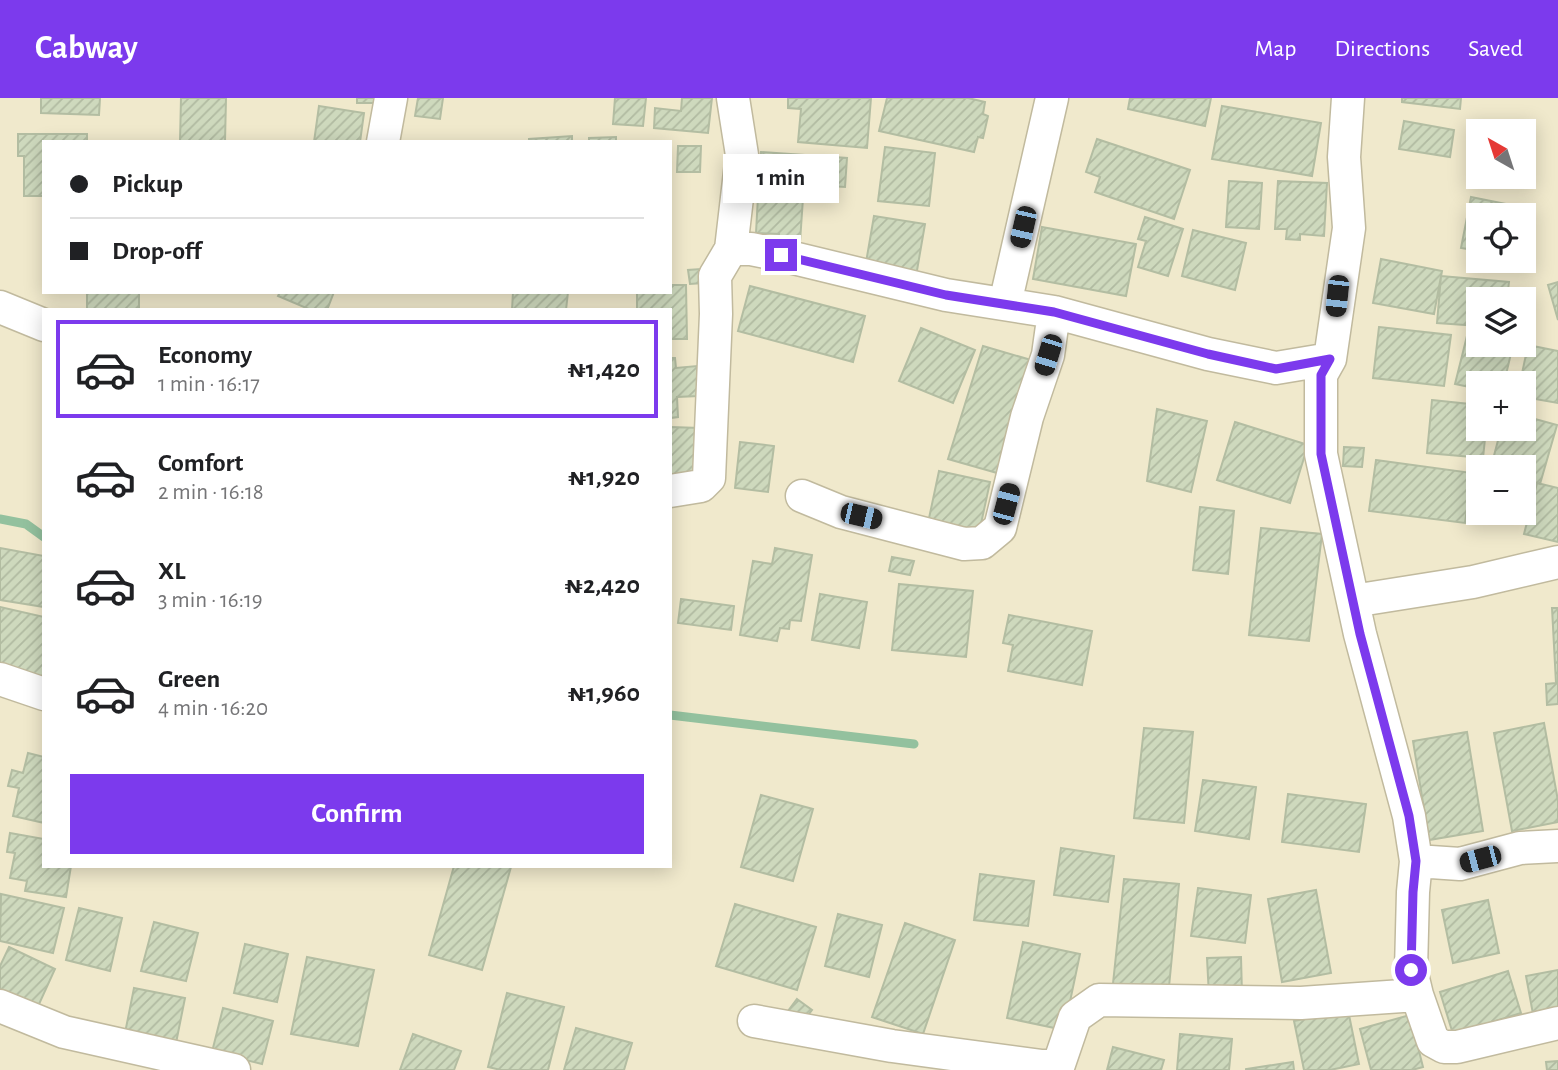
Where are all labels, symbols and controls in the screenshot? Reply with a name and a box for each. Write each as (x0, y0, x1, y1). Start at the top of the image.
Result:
text: Cabway (35, 32, 138, 65)
text: Map (1254, 37, 1296, 61)
text: Directions (1334, 37, 1430, 61)
text: Saved (1468, 37, 1523, 61)
north arrow (1466, 119, 1536, 189)
map controls (1466, 119, 1536, 525)
callout: 1 min (723, 153, 839, 202)
text: 1 min (757, 167, 805, 190)
text: Pickup (112, 171, 183, 197)
button: locate (1466, 203, 1536, 273)
car (1009, 204, 1038, 250)
text: Drop-off (112, 238, 201, 264)
route end (765, 239, 797, 271)
car (1325, 274, 1350, 318)
button: layers (1466, 287, 1536, 357)
car (1032, 332, 1065, 378)
icon: car (74, 338, 137, 401)
text: Economy (158, 342, 252, 368)
text: ₦1,420 (567, 356, 640, 382)
button: + (1466, 371, 1536, 441)
text: 1 min · 16:17 (158, 373, 260, 396)
icon: car (74, 446, 137, 509)
text: Comfort (158, 450, 243, 476)
button: − (1466, 455, 1536, 525)
text: ₦1,920 (568, 464, 640, 490)
text: 2 min · 16:18 (158, 481, 264, 504)
car (991, 481, 1022, 527)
car (839, 501, 884, 531)
icon: car (74, 554, 137, 617)
text: XL (158, 558, 185, 584)
text: ₦2,420 (565, 572, 640, 598)
text: 3 min · 16:19 (158, 589, 263, 612)
icon: car (74, 662, 137, 725)
text: Green (158, 666, 220, 692)
text: ₦1,960 (568, 680, 640, 706)
text: 4 min · 16:20 (158, 697, 268, 720)
button: Confirm (70, 774, 644, 854)
car (1457, 843, 1504, 875)
route start (1395, 954, 1427, 986)

